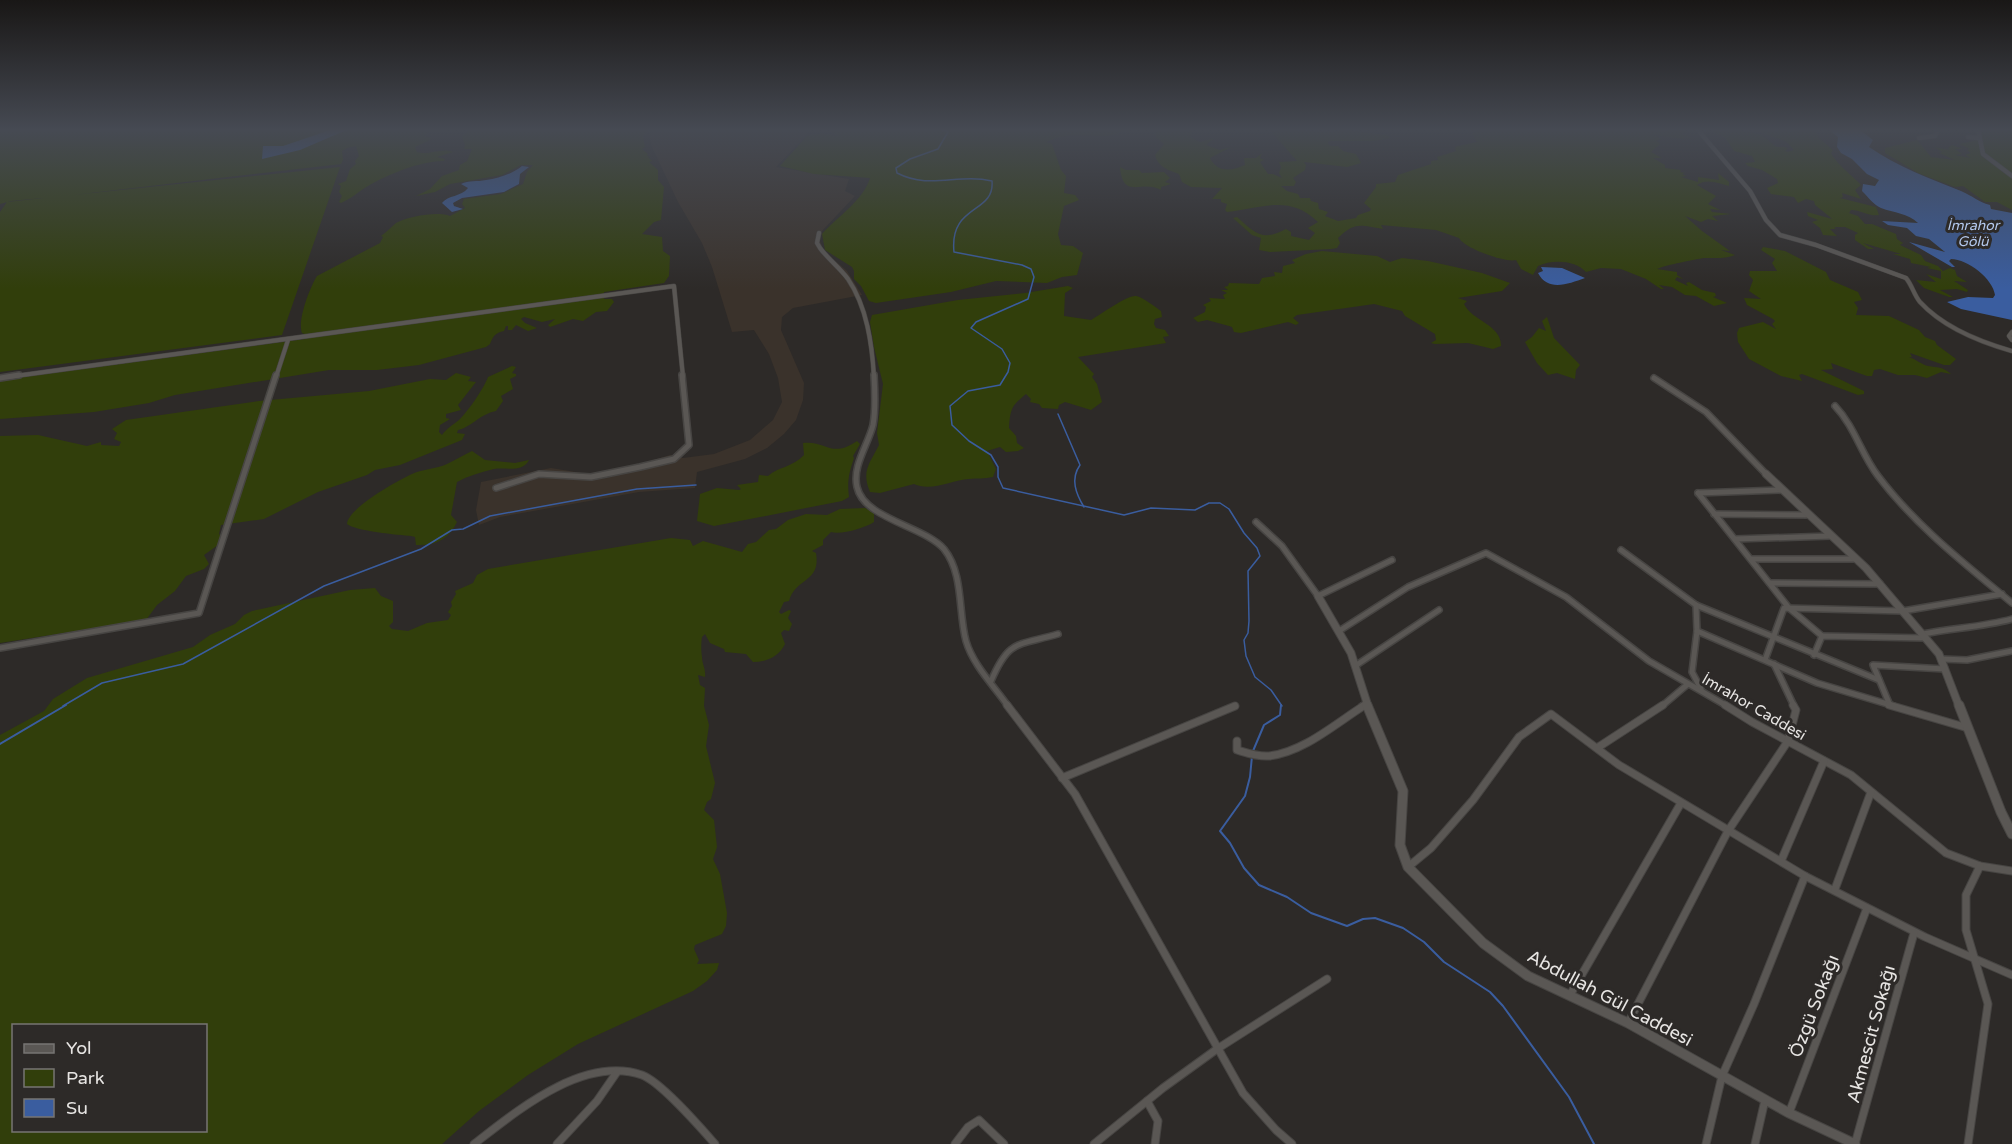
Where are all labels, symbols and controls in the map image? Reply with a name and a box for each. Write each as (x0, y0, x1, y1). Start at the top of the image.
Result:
water label: İmrahor Gölü (1947, 217, 2001, 250)
street label: İmrahor Caddesi (1699, 670, 1809, 744)
street label: Abdullah Gül Caddesi (1524, 945, 1696, 1051)
street label: Özgü Sokağı (1784, 952, 1844, 1060)
street label: Akmescit Sokağı (1842, 963, 1900, 1105)
legend (12, 1024, 207, 1132)
text: Yol (66, 1037, 92, 1059)
text: Park (66, 1067, 105, 1089)
text: Su (66, 1097, 88, 1119)

